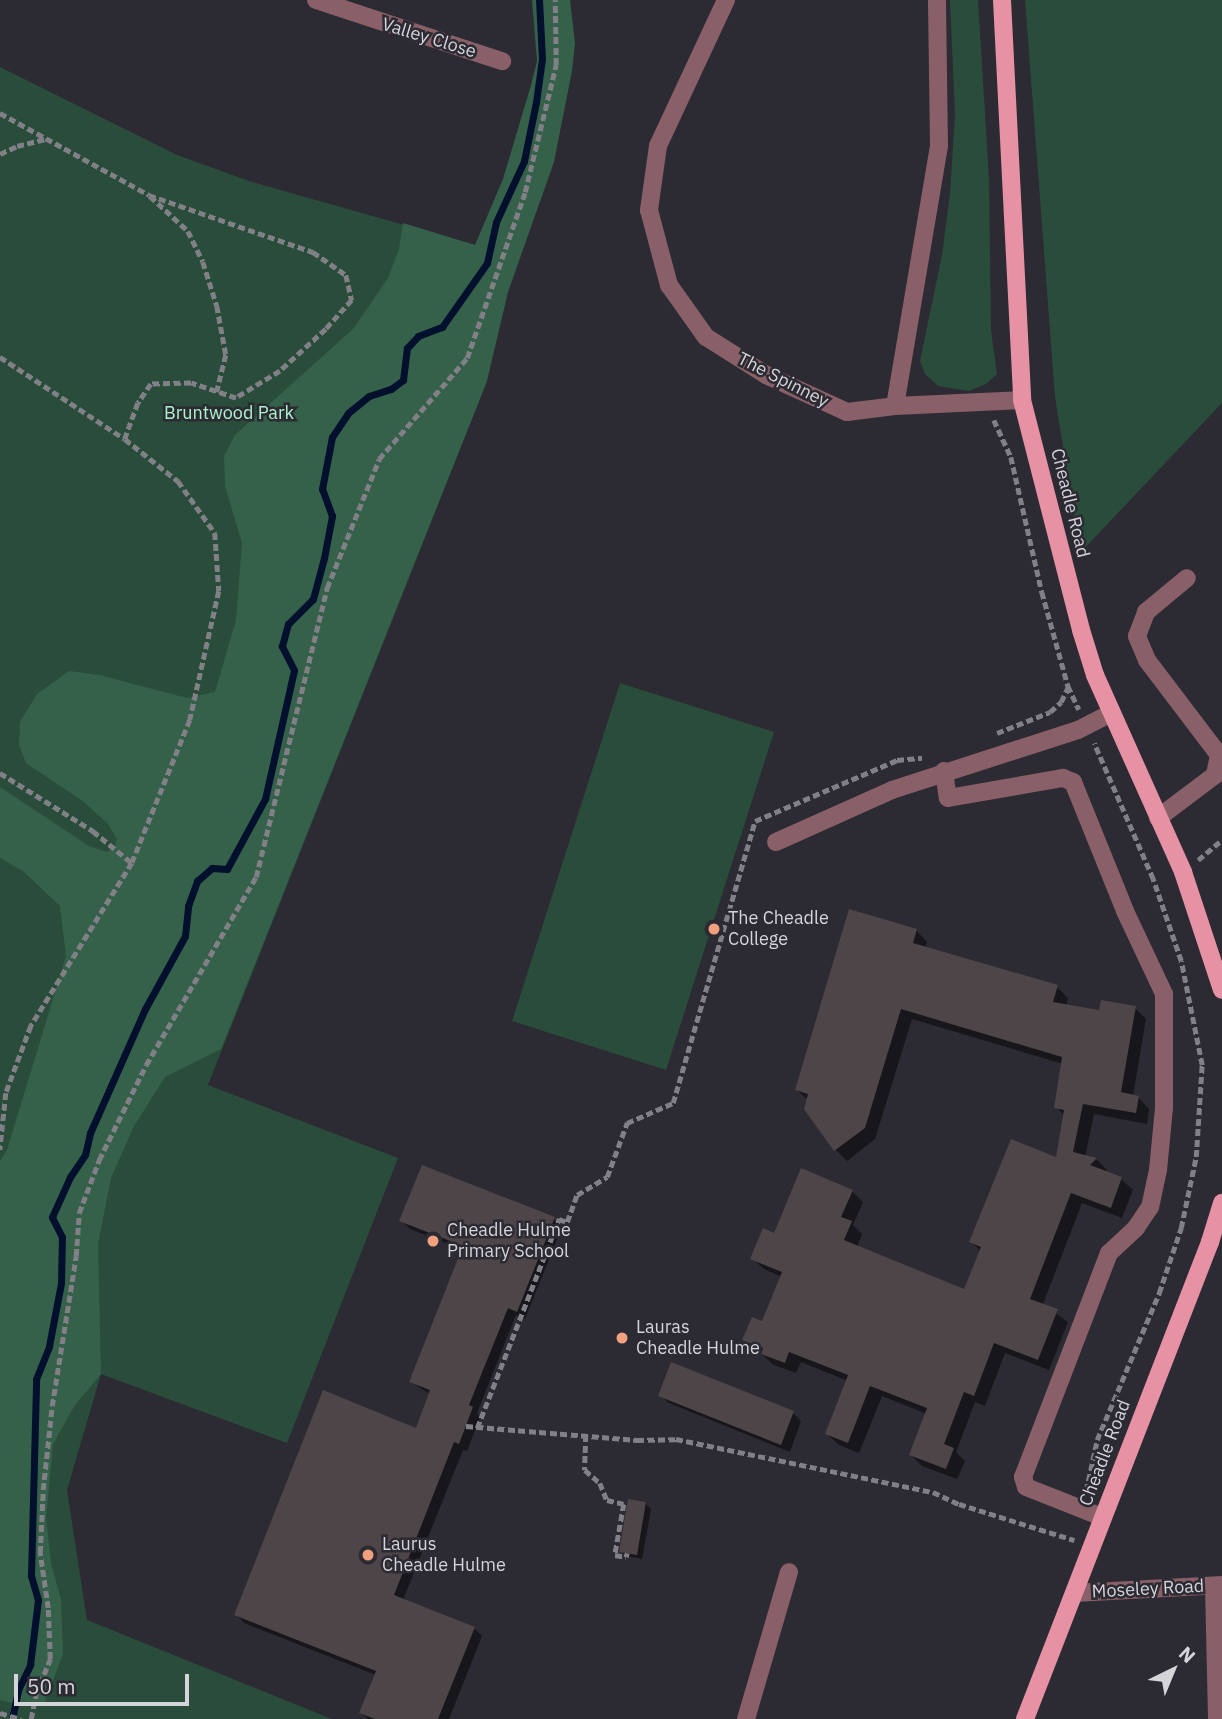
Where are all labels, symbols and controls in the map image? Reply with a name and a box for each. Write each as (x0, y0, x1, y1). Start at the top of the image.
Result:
street label: Valley Close (379, 13, 479, 63)
street label: The Spinney (734, 348, 832, 412)
park label: Bruntwood Park (164, 402, 294, 424)
street label: Cheadle Road (1046, 446, 1094, 560)
place label: The Cheadle College (728, 908, 829, 950)
marker: The Cheadle College (706, 921, 722, 937)
place label: Cheadle Hulme Primary School (447, 1220, 571, 1262)
marker: Cheadle Hulme Primary School (425, 1233, 441, 1249)
place label: Lauras Cheadle Hulme (636, 1317, 760, 1360)
marker: Lauras Cheadle Hulme (614, 1330, 630, 1346)
street label: Cheadle Road (1075, 1397, 1135, 1509)
place label: Laurus Cheadle Hulme (382, 1534, 506, 1576)
marker: Laurus Cheadle Hulme (360, 1547, 376, 1563)
street label: Moseley Road (1091, 1575, 1205, 1603)
north arrow (1138, 1635, 1208, 1705)
text: N (1174, 1641, 1201, 1668)
scale bar (18, 1660, 192, 1704)
text: 50 m (27, 1672, 76, 1700)

